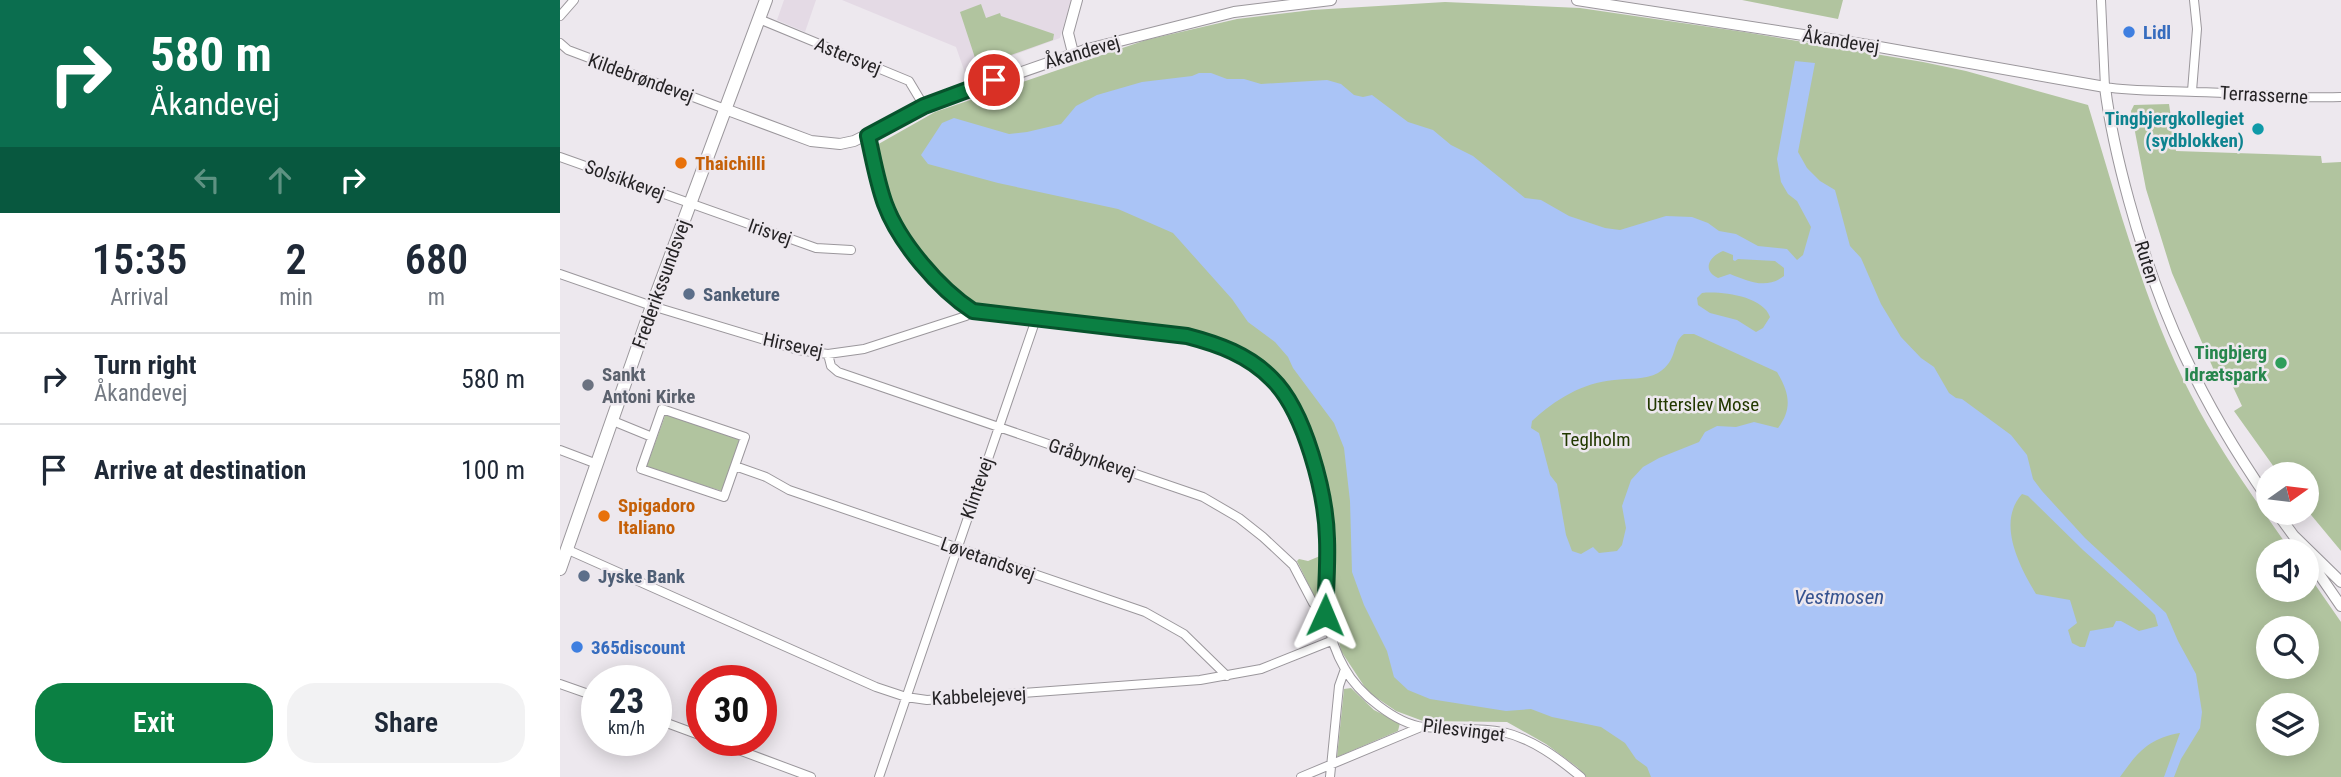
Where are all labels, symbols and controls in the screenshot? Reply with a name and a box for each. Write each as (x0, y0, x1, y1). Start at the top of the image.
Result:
place label: Lidl (2143, 21, 2171, 44)
street label: Åkandevej (1801, 24, 1881, 58)
marker: Lidl (2121, 24, 2137, 40)
text: 580 m (150, 26, 272, 83)
icon: right (35, 28, 126, 119)
street label: Åkandevej (1042, 30, 1122, 74)
street label: Astersvej (811, 32, 885, 80)
street label: Kildebrøndevej (585, 48, 697, 108)
pin (964, 50, 1024, 110)
icon: arrive (975, 61, 1013, 99)
street label: Terrasserne (2219, 81, 2309, 109)
text: Åkandevej (150, 85, 280, 123)
place label: Tingbjergkollegiet (sydblokken) (2105, 107, 2244, 152)
marker: Tingbjergkollegiet (sydblokken) (2250, 121, 2266, 137)
place label: Thaichilli (695, 152, 766, 175)
street label: Solsikkevej (582, 155, 668, 205)
marker: Thaichilli (673, 155, 689, 171)
icon: left (188, 161, 226, 199)
icon: ahead (261, 161, 299, 199)
icon: right (334, 161, 372, 199)
street label: Irisvej (745, 214, 795, 250)
street label: Frederikssundsvej (627, 216, 695, 352)
text: 15:35 (92, 235, 187, 284)
text: 2 (286, 235, 307, 284)
text: 680 (405, 235, 468, 284)
street label: Ruten (2130, 238, 2164, 286)
place label: Sanketure (703, 283, 780, 306)
text: Arrival (110, 284, 169, 311)
text: min (279, 284, 313, 311)
text: m (428, 284, 445, 311)
marker: Sanketure (681, 286, 697, 302)
street label: Hirsevej (761, 327, 825, 363)
place label: Tingbjerg Idrætspark (2184, 341, 2268, 386)
text: Turn right (94, 350, 196, 380)
marker: Tingbjerg Idrætspark (2273, 355, 2289, 371)
icon: right (35, 360, 73, 398)
place label: Sankt Antoni Kirke (602, 363, 695, 408)
text: 580 m (461, 364, 525, 394)
marker: Sankt Antoni Kirke (580, 377, 596, 393)
text: Åkandevej (94, 380, 187, 407)
park label: Utterslev Mose (1647, 393, 1759, 416)
park label: Teglholm (1562, 428, 1631, 451)
street label: Gråbynkevej (1045, 433, 1139, 485)
icon: arrive (35, 451, 73, 489)
street label: Klintevej (956, 454, 998, 522)
text: Arrive at destination (94, 455, 306, 485)
text: 100 m (461, 455, 525, 485)
north arrow (2256, 462, 2319, 525)
map controls (2256, 462, 2319, 756)
place label: Spigadoro Italiano (618, 494, 695, 539)
marker: Spigadoro Italiano (596, 508, 612, 524)
street label: Løvetandsvej (938, 532, 1038, 586)
button: sound (2256, 539, 2319, 602)
place label: Jyske Bank (598, 565, 686, 588)
marker: Jyske Bank (576, 568, 592, 584)
position arrow (1288, 578, 1362, 652)
water label: Vestmosen (1794, 585, 1884, 609)
button: search (2256, 616, 2319, 679)
place label: 365discount (591, 636, 686, 659)
marker: 365discount (569, 639, 585, 655)
speed limit sign: 30 (686, 665, 777, 756)
text: 23 (609, 681, 644, 722)
street label: Kabbelejevej (931, 682, 1027, 710)
button: Exit (35, 683, 273, 763)
button: Share (287, 683, 525, 763)
button: layers (2256, 693, 2319, 756)
street label: Pilesvinget (1422, 714, 1506, 746)
text: km/h (608, 717, 645, 738)

